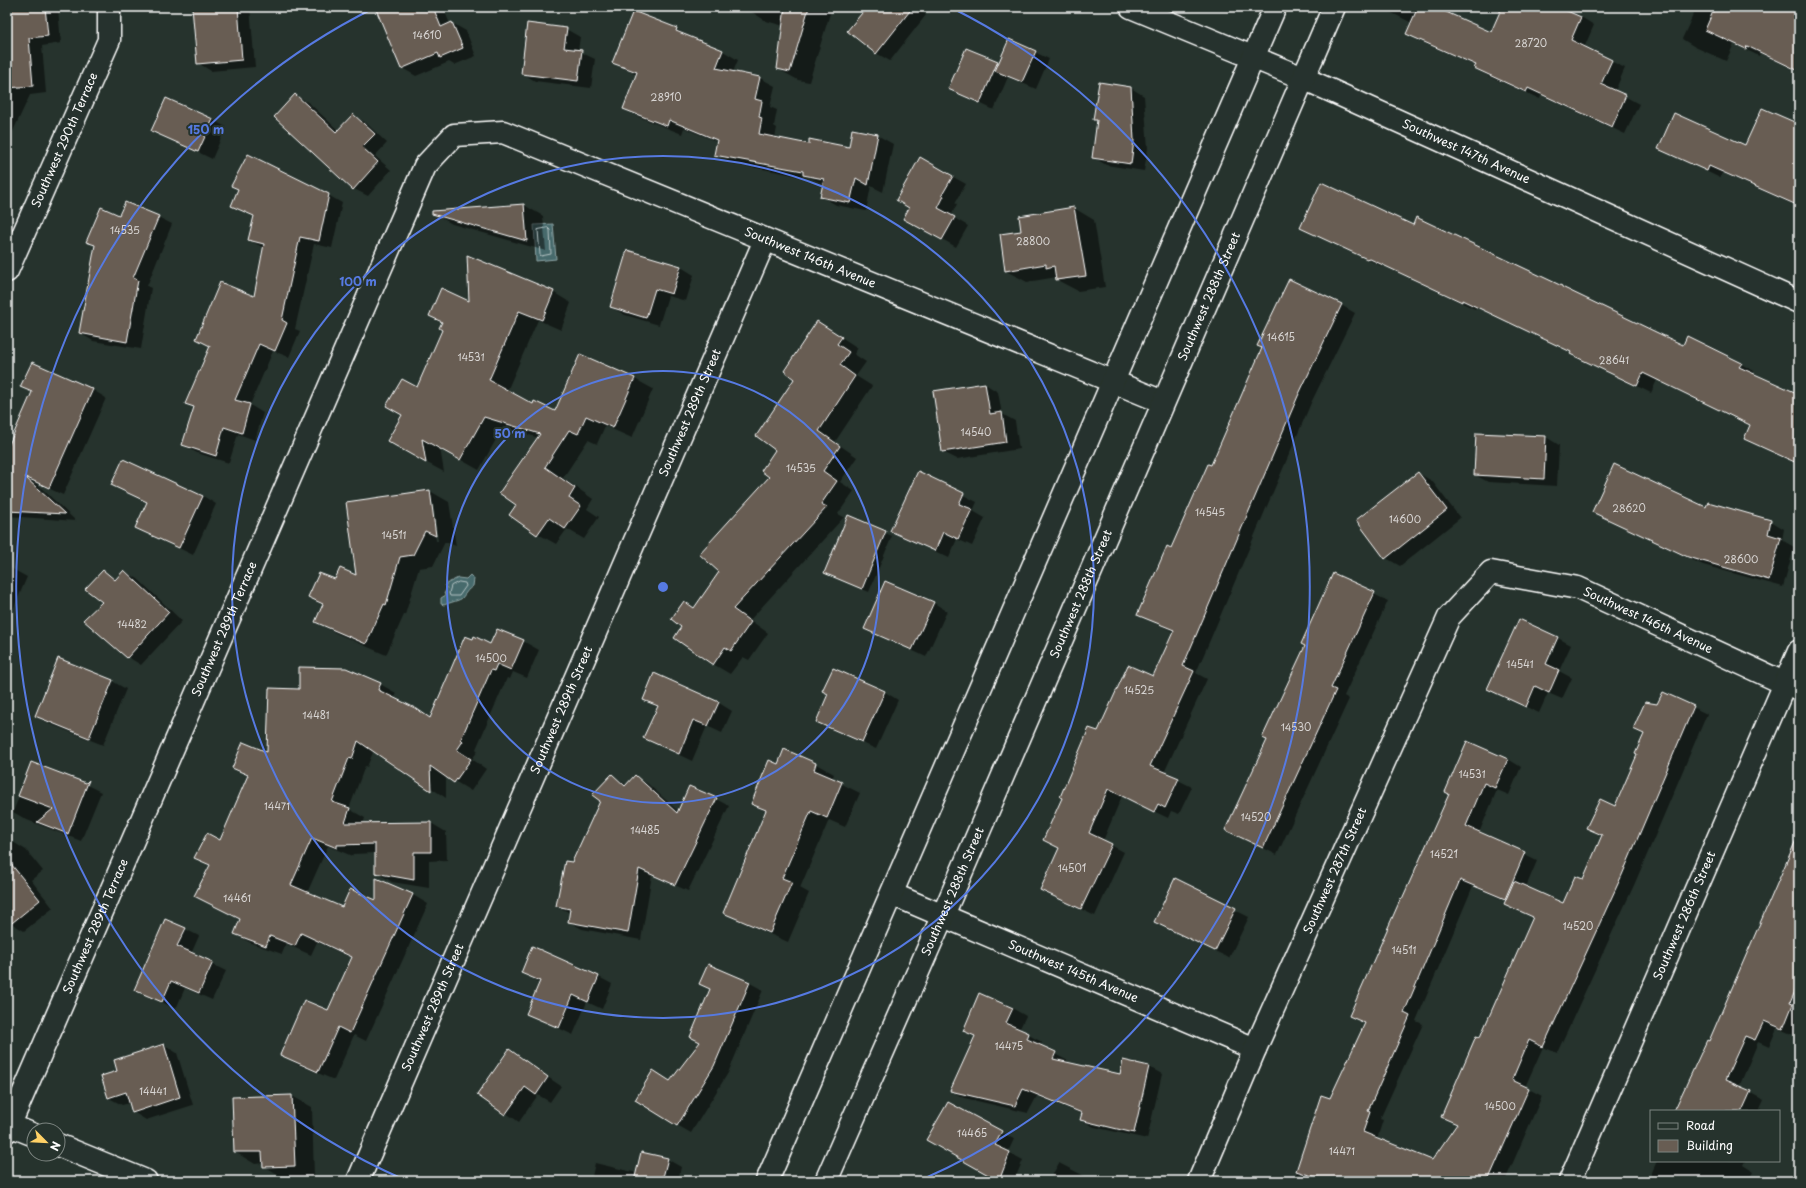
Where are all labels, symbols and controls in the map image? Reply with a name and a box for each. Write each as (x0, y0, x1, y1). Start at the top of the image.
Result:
house number: 14610 (412, 27, 442, 42)
house number: 28720 (1515, 35, 1547, 50)
street label: Southwest 290th Terrace (26, 69, 102, 210)
house number: 28910 (650, 89, 682, 104)
street label: Southwest 147th Avenue (1400, 114, 1534, 188)
text: 150 m (188, 120, 224, 138)
house number: 14535 (110, 222, 140, 237)
street label: Southwest 146th Avenue (742, 222, 880, 292)
street label: Southwest 288th Street (1173, 229, 1244, 363)
house number: 28800 (1016, 233, 1050, 248)
text: 100 m (339, 272, 377, 290)
house number: 14615 (1267, 329, 1295, 344)
street label: Southwest 289th Street (654, 346, 725, 479)
house number: 14531 (457, 349, 485, 364)
house number: 28641 (1599, 352, 1629, 367)
text: 50 m (494, 424, 526, 442)
house number: 14540 (961, 424, 991, 439)
house number: 14535 (786, 460, 816, 475)
house number: 28620 (1612, 500, 1646, 515)
house number: 14545 (1195, 504, 1225, 519)
house number: 14600 (1389, 511, 1421, 526)
street label: Southwest 288th Street (1045, 526, 1116, 661)
house number: 14511 (381, 527, 407, 542)
house number: 28600 (1724, 551, 1758, 566)
street label: Southwest 289th Terrace (186, 558, 261, 699)
centre of rings (656, 580, 670, 594)
street label: Southwest 146th Avenue (1581, 582, 1716, 657)
house number: 14482 (117, 616, 147, 631)
street label: Southwest 289th Street (525, 643, 596, 777)
house number: 14500 (475, 650, 507, 665)
house number: 14541 (1506, 656, 1534, 671)
house number: 14525 (1124, 682, 1154, 697)
house number: 14481 (302, 707, 330, 722)
house number: 14530 (1281, 719, 1311, 734)
house number: 14531 (1458, 766, 1486, 781)
house number: 14471 (264, 798, 290, 813)
street label: Southwest 287th Street (1298, 804, 1371, 936)
house number: 14520 (1241, 809, 1271, 824)
house number: 14485 (630, 822, 660, 837)
street label: Southwest 288th Street (916, 824, 988, 958)
house number: 14521 (1430, 846, 1458, 861)
street label: Southwest 286th Street (1648, 848, 1720, 983)
street label: Southwest 289th Terrace (58, 856, 132, 996)
house number: 14501 (1058, 860, 1086, 875)
house number: 14461 (223, 890, 251, 905)
house number: 14520 (1563, 918, 1593, 933)
street label: Southwest 145th Avenue (1006, 935, 1142, 1006)
street label: Southwest 289th Street (397, 940, 468, 1074)
house number: 14511 (1391, 942, 1417, 957)
house number: 14475 (995, 1038, 1023, 1053)
house number: 14441 (139, 1083, 167, 1098)
house number: 14500 (1484, 1098, 1516, 1113)
legend (1650, 1110, 1780, 1162)
text: Road (1686, 1116, 1715, 1134)
north arrow (26, 1122, 66, 1162)
house number: 14465 (957, 1125, 987, 1140)
text: Building (1686, 1136, 1733, 1154)
text: N (46, 1139, 65, 1154)
house number: 14471 (1329, 1143, 1355, 1158)

